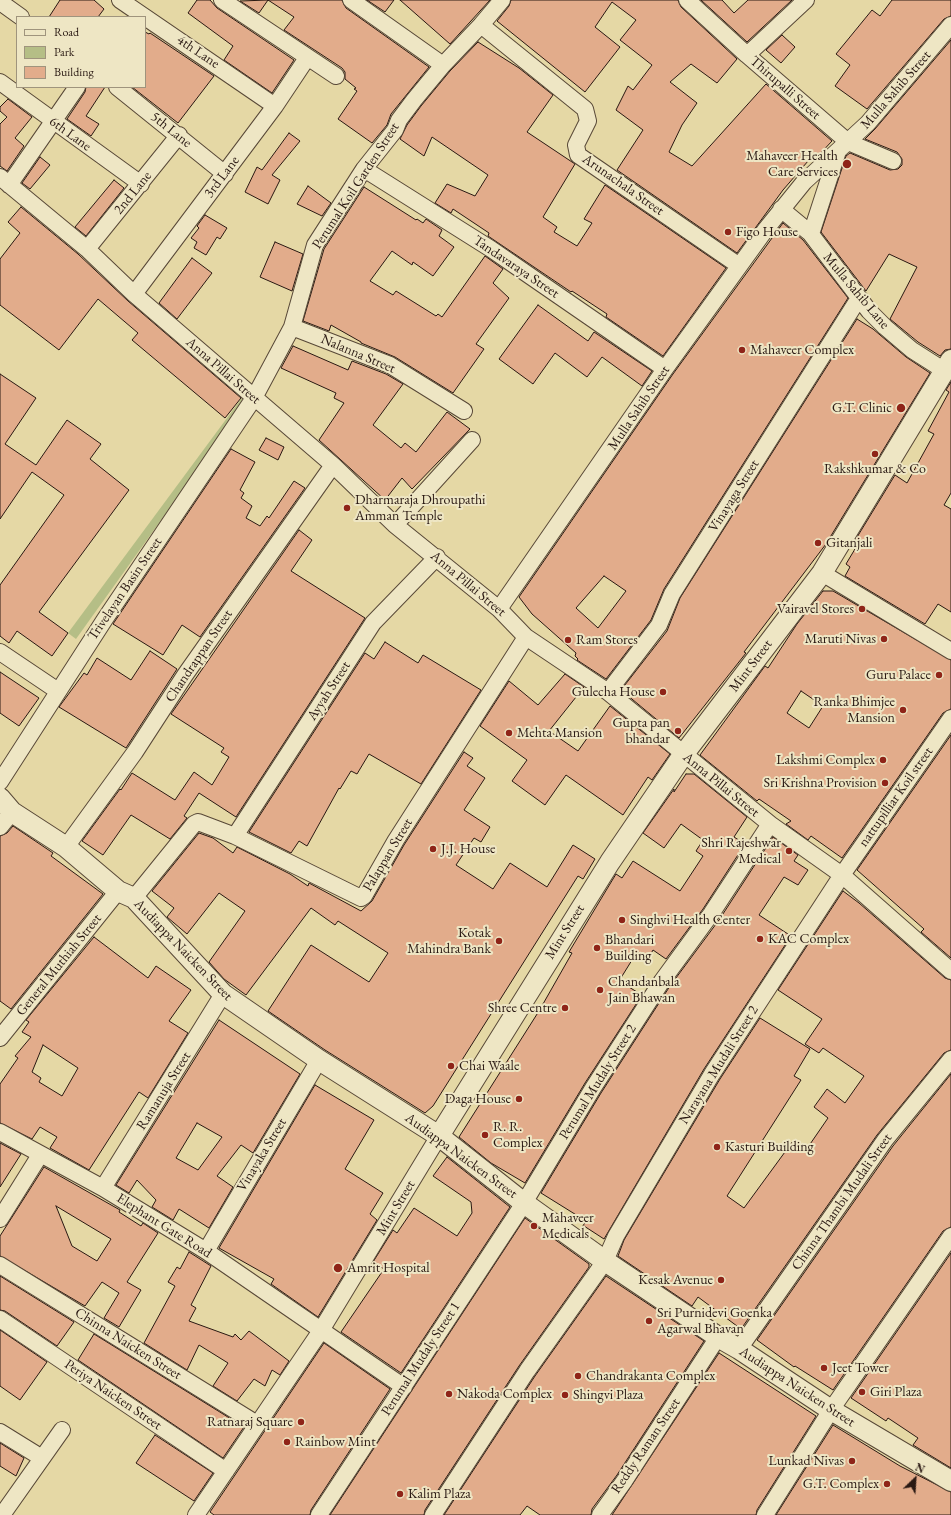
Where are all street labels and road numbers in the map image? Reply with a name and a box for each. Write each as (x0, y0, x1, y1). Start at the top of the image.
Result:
street label: 4th Lane (174, 32, 222, 72)
street label: Mulla Sahib Street (857, 47, 935, 133)
street label: Thirupalli Street (746, 53, 824, 123)
street label: 5th Lane (147, 108, 195, 152)
street label: 6th Lane (46, 113, 94, 155)
street label: Perumal Koil Garden Street (309, 120, 403, 252)
street label: Arunachala Street (579, 151, 667, 219)
street label: 3rd Lane (201, 153, 243, 201)
street label: 2nd Lane (111, 168, 155, 218)
street label: Tandavaraya Street (470, 232, 562, 302)
street label: Mulla Sahib Lane (819, 249, 893, 333)
street label: Nalanna Street (318, 331, 398, 377)
street label: Anna Pillai Street (182, 334, 264, 408)
street label: Mulla Sahib Street (604, 362, 674, 454)
street label: Vinayaga Street (705, 457, 763, 535)
street label: Trivelayan Basin Street (84, 534, 166, 644)
street label: Anna Pillai Street (427, 548, 509, 620)
street label: Chandrappan Street (162, 606, 236, 706)
street label: Mint Street (726, 636, 776, 696)
street label: Ayyah Street (304, 658, 354, 724)
street label: nattupilliar Koil street (855, 744, 937, 850)
street label: Anna Pillai Street (679, 749, 763, 821)
street label: Palappan Street (360, 815, 416, 895)
street label: Audiappa Naicken Street (130, 896, 236, 1004)
street label: Mint Street (542, 902, 588, 962)
street label: General Muthiah Street (13, 911, 105, 1019)
street label: Narayana Mudali Street 2 (676, 1003, 762, 1127)
street label: Perumal Mudaly Street 2 (556, 1021, 640, 1143)
street label: Ramanuja Street (133, 1049, 195, 1133)
street label: Audiappa Naicken Street (402, 1110, 520, 1202)
street label: Vinayaka Street (234, 1115, 290, 1195)
street label: Chinna Thambi Mudali Street (788, 1130, 896, 1274)
street label: Mint Street (373, 1177, 419, 1239)
street label: Elephant Gate Road (113, 1190, 215, 1262)
street label: Perumal Mudaly Street 1 (378, 1299, 464, 1419)
street label: Chinna Naicken Street (72, 1304, 184, 1384)
street label: Audiappa Naicken Street (736, 1343, 858, 1431)
street label: Periya Naicken Street (61, 1356, 165, 1434)
street label: Reddy Raman Street (608, 1395, 684, 1497)

